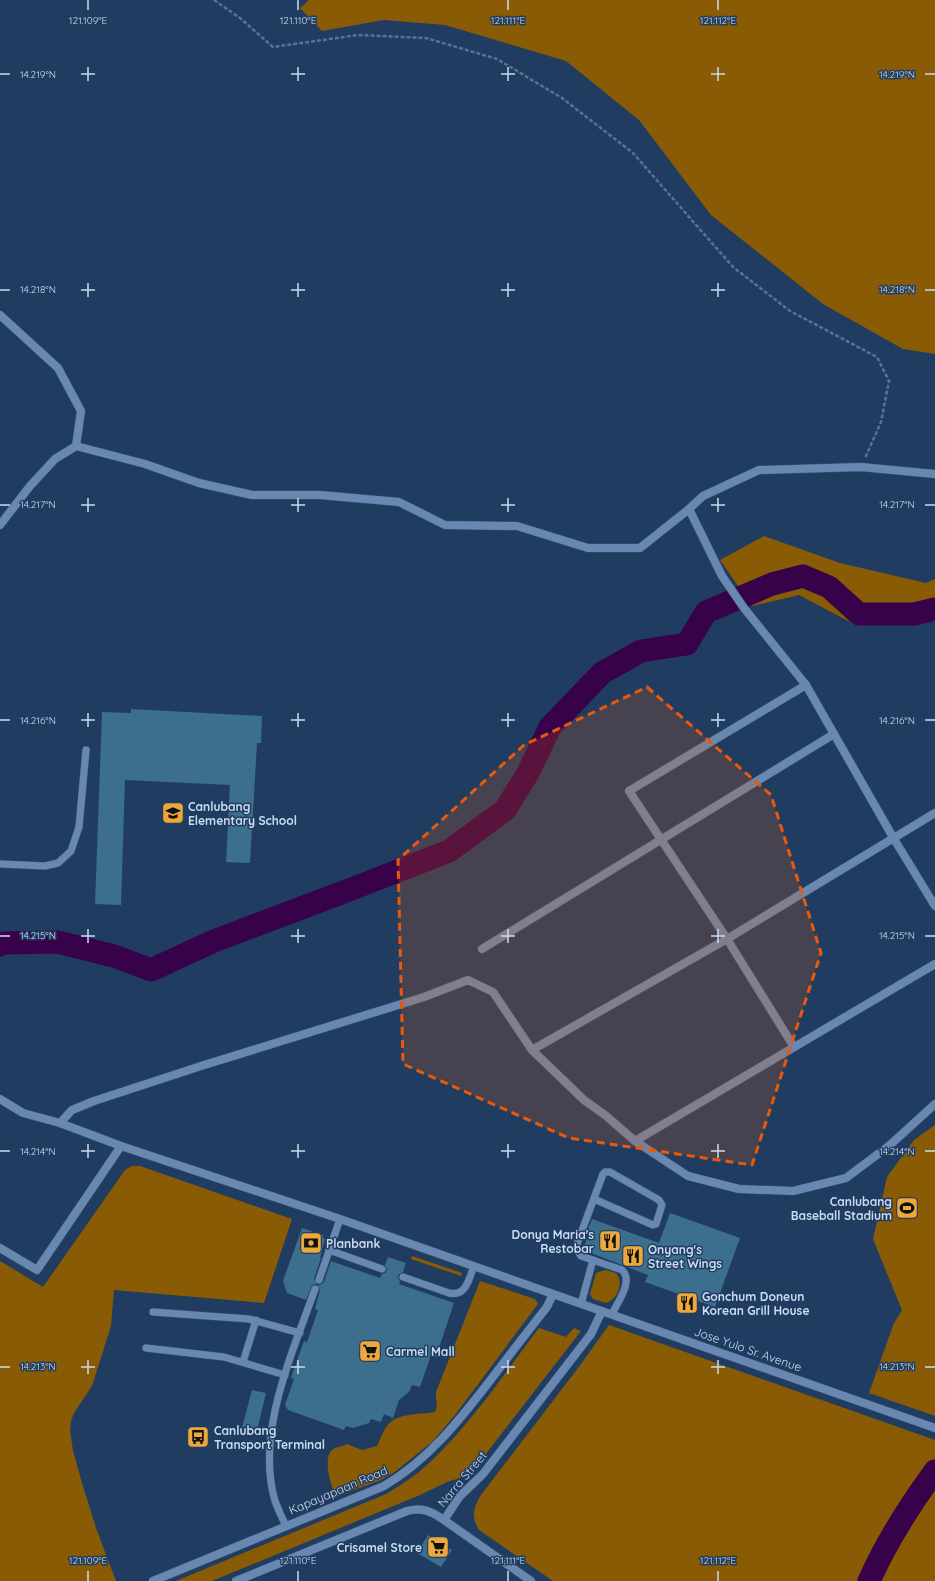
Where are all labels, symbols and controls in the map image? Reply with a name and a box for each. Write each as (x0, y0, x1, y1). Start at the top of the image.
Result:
text: 121.109°E (69, 14, 108, 27)
text: 121.110°E (280, 14, 317, 27)
text: 121.111°E (491, 14, 526, 27)
text: 121.112°E (700, 14, 736, 27)
text: 14.219°N (20, 68, 56, 81)
text: 14.219°N (879, 68, 915, 81)
text: 14.218°N (20, 283, 56, 296)
text: 14.218°N (879, 283, 915, 296)
text: 14.217°N (20, 498, 56, 511)
text: 14.217°N (879, 498, 915, 511)
text: 14.216°N (20, 714, 56, 727)
text: 14.216°N (879, 714, 915, 727)
place label: Canlubang Elementary School (188, 799, 297, 828)
school or university icon: Canlubang Elementary School (160, 800, 186, 826)
text: 14.215°N (20, 929, 56, 942)
text: 14.215°N (879, 929, 915, 942)
text: 14.214°N (20, 1145, 56, 1158)
text: 14.214°N (879, 1145, 915, 1158)
place label: Canlubang Baseball Stadium (791, 1194, 892, 1223)
sports icon: Canlubang Baseball Stadium (894, 1195, 920, 1221)
place label: Donya Maria's Restobar (512, 1227, 594, 1256)
restaurant icon: Donya Maria's Restobar (597, 1228, 623, 1254)
bank icon: Planbank (298, 1230, 324, 1256)
place label: Planbank (326, 1236, 380, 1251)
place label: Onyang's Street Wings (648, 1242, 722, 1271)
restaurant icon: Onyang's Street Wings (620, 1243, 646, 1269)
place label: Gonchum Doneun Korean Grill House (702, 1289, 809, 1318)
restaurant icon: Gonchum Doneun Korean Grill House (674, 1290, 700, 1316)
street label: Jose Yulo Sr. Avenue (692, 1324, 804, 1375)
supermarket icon: Carmel Mall (357, 1338, 383, 1364)
place label: Carmel Mall (386, 1344, 455, 1359)
text: 14.213°N (20, 1360, 56, 1373)
text: 14.213°N (879, 1360, 915, 1373)
place label: Canlubang Transport Terminal (214, 1423, 325, 1452)
bus stop icon: Canlubang Transport Terminal (185, 1424, 211, 1450)
street label: Narra Street (434, 1448, 490, 1510)
street label: Kapayapaan Road (286, 1462, 390, 1518)
supermarket icon: Crisamel Store (425, 1534, 451, 1560)
place label: Crisamel Store (337, 1540, 422, 1555)
text: 121.109°E (69, 1554, 108, 1567)
text: 121.110°E (280, 1554, 317, 1567)
text: 121.111°E (491, 1554, 526, 1567)
text: 121.112°E (700, 1554, 736, 1567)

